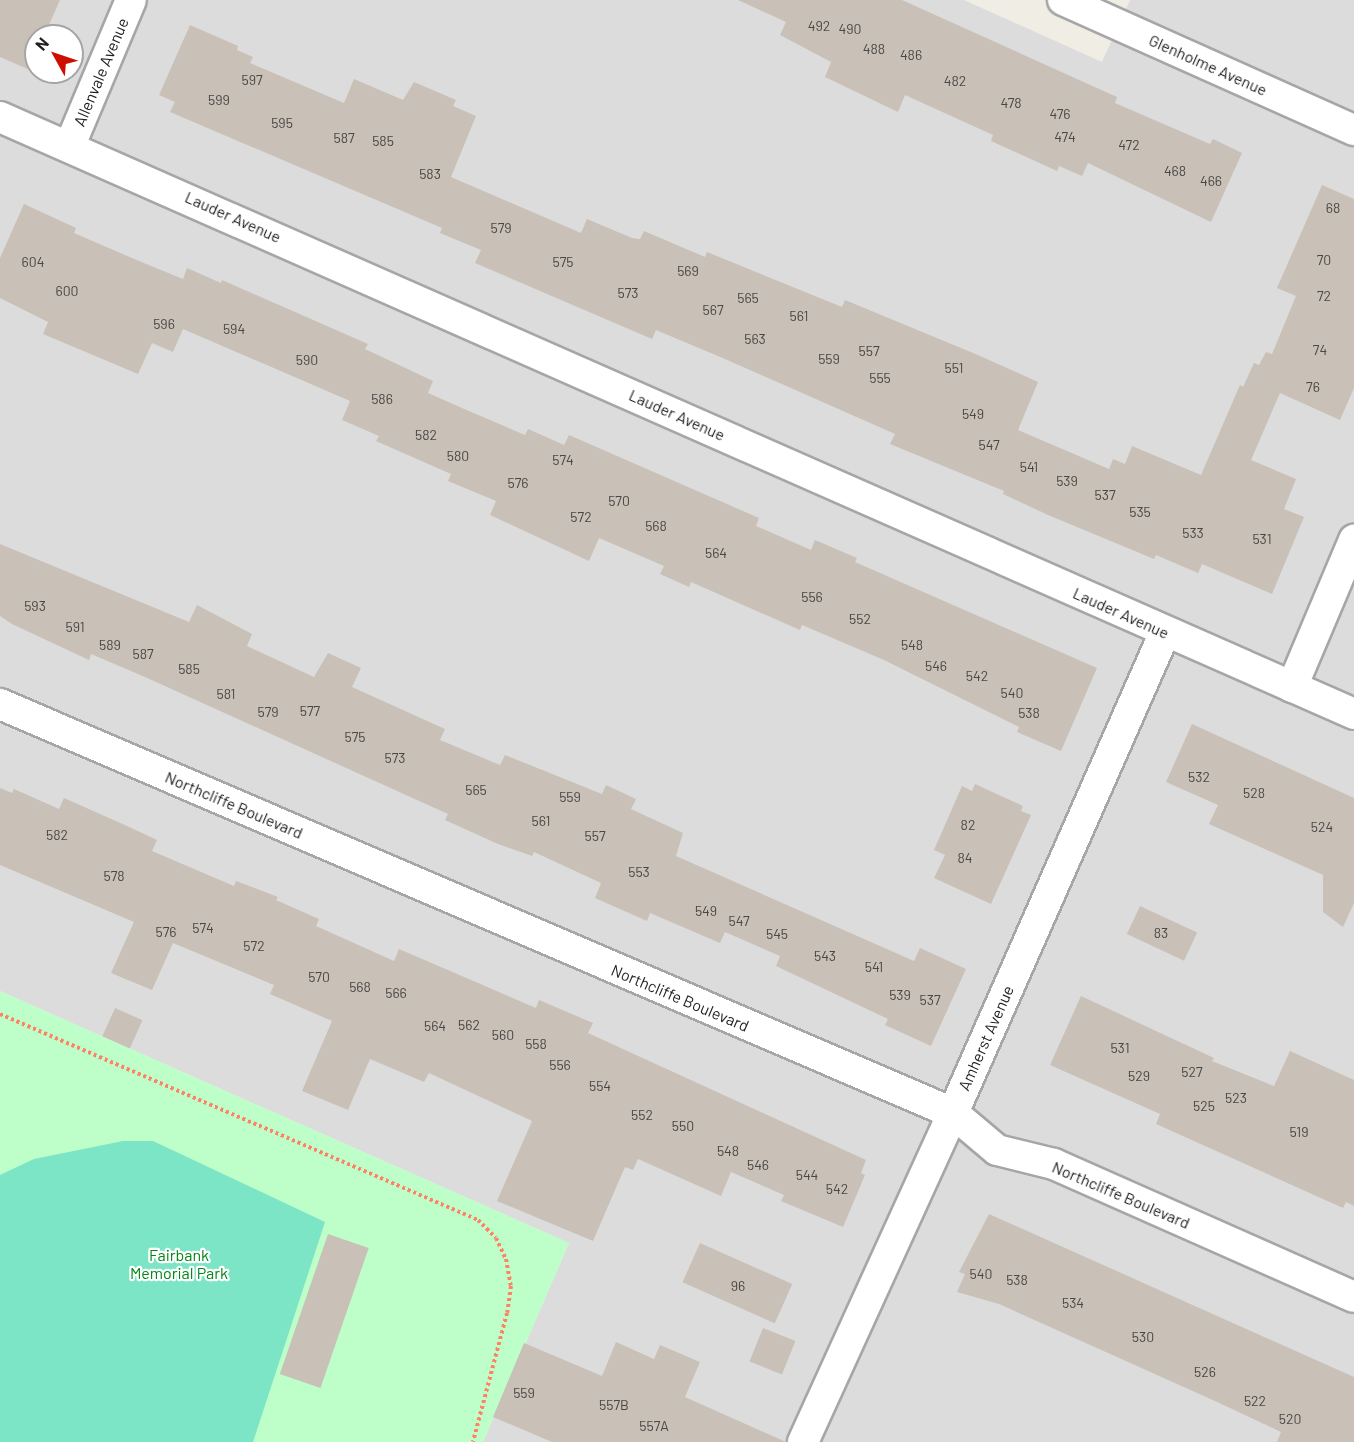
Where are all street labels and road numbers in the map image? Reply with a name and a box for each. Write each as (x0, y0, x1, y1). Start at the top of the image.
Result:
street label: Allenvale Avenue (70, 15, 132, 129)
street label: Glenholme Avenue (1146, 30, 1270, 100)
street label: Lauder Avenue (182, 187, 284, 247)
street label: Lauder Avenue (626, 385, 728, 445)
street label: Lauder Avenue (1070, 583, 1172, 643)
street label: Northcliffe Boulevard (162, 767, 306, 843)
street label: Northcliffe Boulevard (608, 960, 752, 1036)
street label: Amherst Avenue (954, 982, 1018, 1094)
street label: Northcliffe Boulevard (1049, 1157, 1193, 1233)

